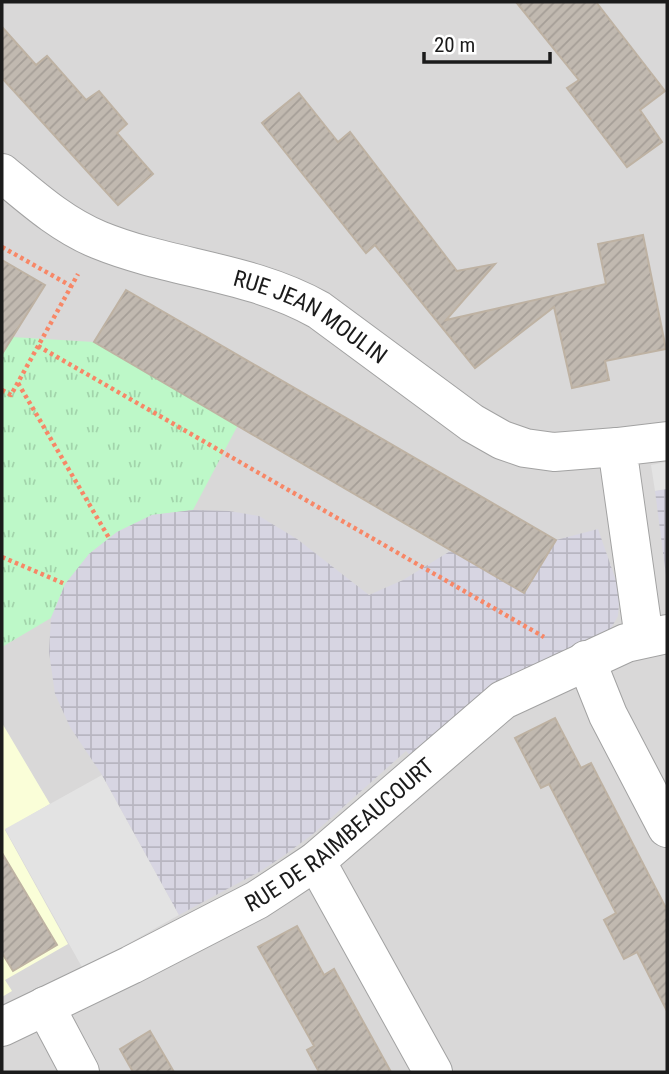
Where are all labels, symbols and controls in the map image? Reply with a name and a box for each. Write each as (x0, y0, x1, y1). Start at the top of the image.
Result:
scale bar (424, 21, 550, 65)
text: 20 m (434, 33, 475, 57)
street label: RUE JEAN MOULIN (231, 265, 392, 370)
street label: RUE DE RAIMBEAUCOURT (241, 753, 440, 918)

